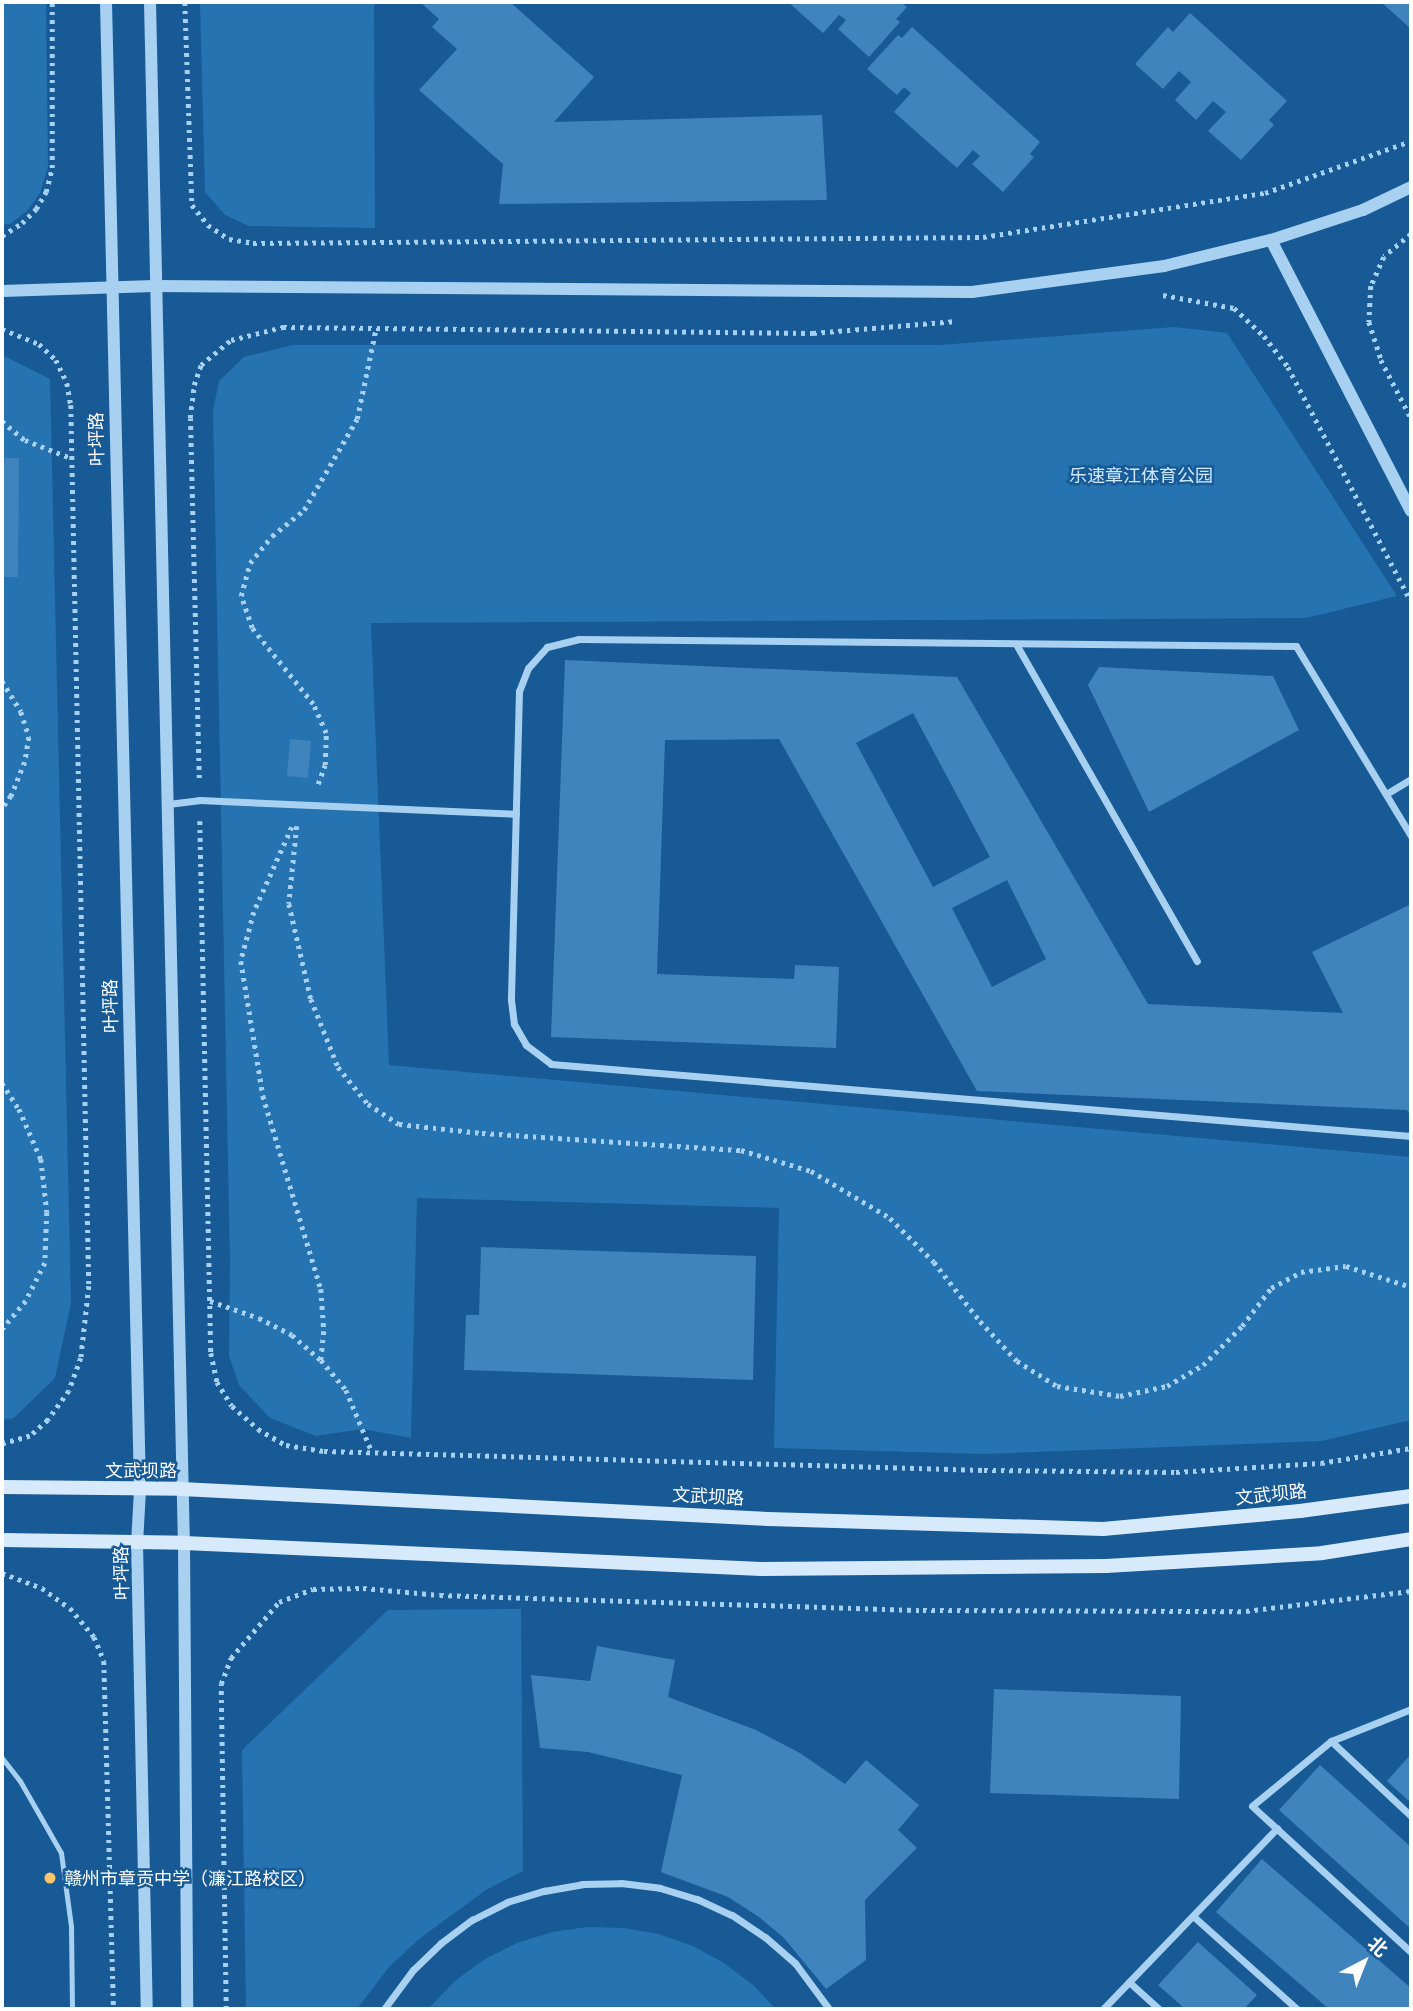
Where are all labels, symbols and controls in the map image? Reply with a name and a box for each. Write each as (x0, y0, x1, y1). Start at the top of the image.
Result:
street label: 叶坪路 (85, 412, 107, 466)
park label: 乐速章江体育公园 (1069, 464, 1213, 486)
street label: 叶坪路 (99, 979, 121, 1033)
street label: 文武坝路 (105, 1459, 177, 1481)
street label: 文武坝路 (1234, 1479, 1308, 1509)
street label: 文武坝路 (671, 1483, 745, 1509)
street label: 叶坪路 (110, 1546, 132, 1600)
place label: 赣州市章贡中学（濂江路校区） (64, 1867, 316, 1889)
marker: 赣州市章贡中学（濂江路校区） (42, 1870, 58, 1886)
north arrow (1329, 1927, 1399, 1997)
text: 北 (1364, 1931, 1393, 1961)

